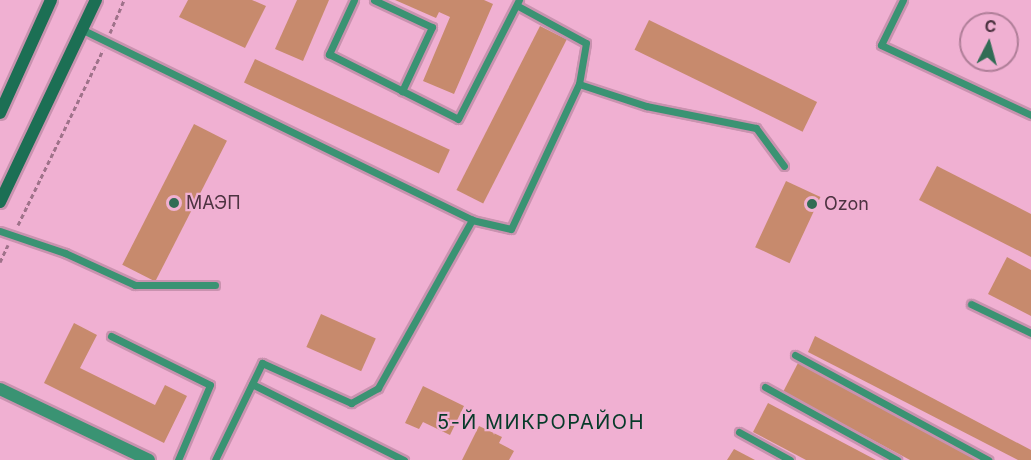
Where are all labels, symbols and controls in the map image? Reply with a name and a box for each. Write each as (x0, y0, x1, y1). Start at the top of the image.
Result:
north arrow (959, 12, 1019, 72)
text: С (984, 16, 998, 37)
place label: МАЭП (186, 192, 241, 214)
place label: Ozon (824, 193, 869, 215)
marker: МАЭП (167, 196, 181, 210)
marker: Ozon (805, 197, 819, 211)
district label: 5-Й МИКРОРАЙОН (437, 410, 645, 434)

